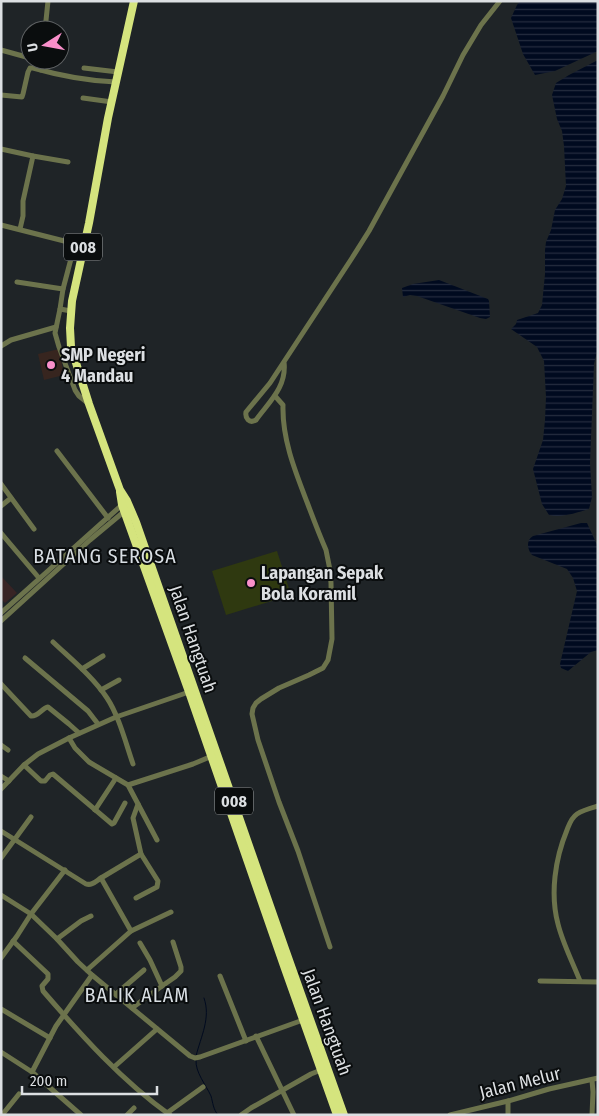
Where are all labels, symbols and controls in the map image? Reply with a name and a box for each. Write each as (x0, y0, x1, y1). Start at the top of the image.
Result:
north arrow (20, 20, 70, 70)
text: U (24, 42, 42, 53)
road number: 008 (64, 233, 102, 260)
place label: SMP Negeri 4 Mandau (61, 344, 146, 387)
marker: SMP Negeri 4 Mandau (45, 359, 57, 371)
district label: BATANG SEROSA (33, 544, 177, 568)
place label: Lapangan Sepak Bola Koramil (261, 562, 384, 605)
marker: Lapangan Sepak Bola Koramil (245, 577, 257, 589)
street label: Jalan Hangtuah (164, 582, 222, 696)
road number: 008 (215, 788, 253, 814)
street label: Jalan Hangtuah (298, 966, 356, 1078)
district label: BALIK ALAM (85, 983, 189, 1007)
street label: Jalan Melur (477, 1062, 564, 1104)
scale bar (22, 1064, 158, 1096)
text: 200 m (30, 1072, 67, 1090)

